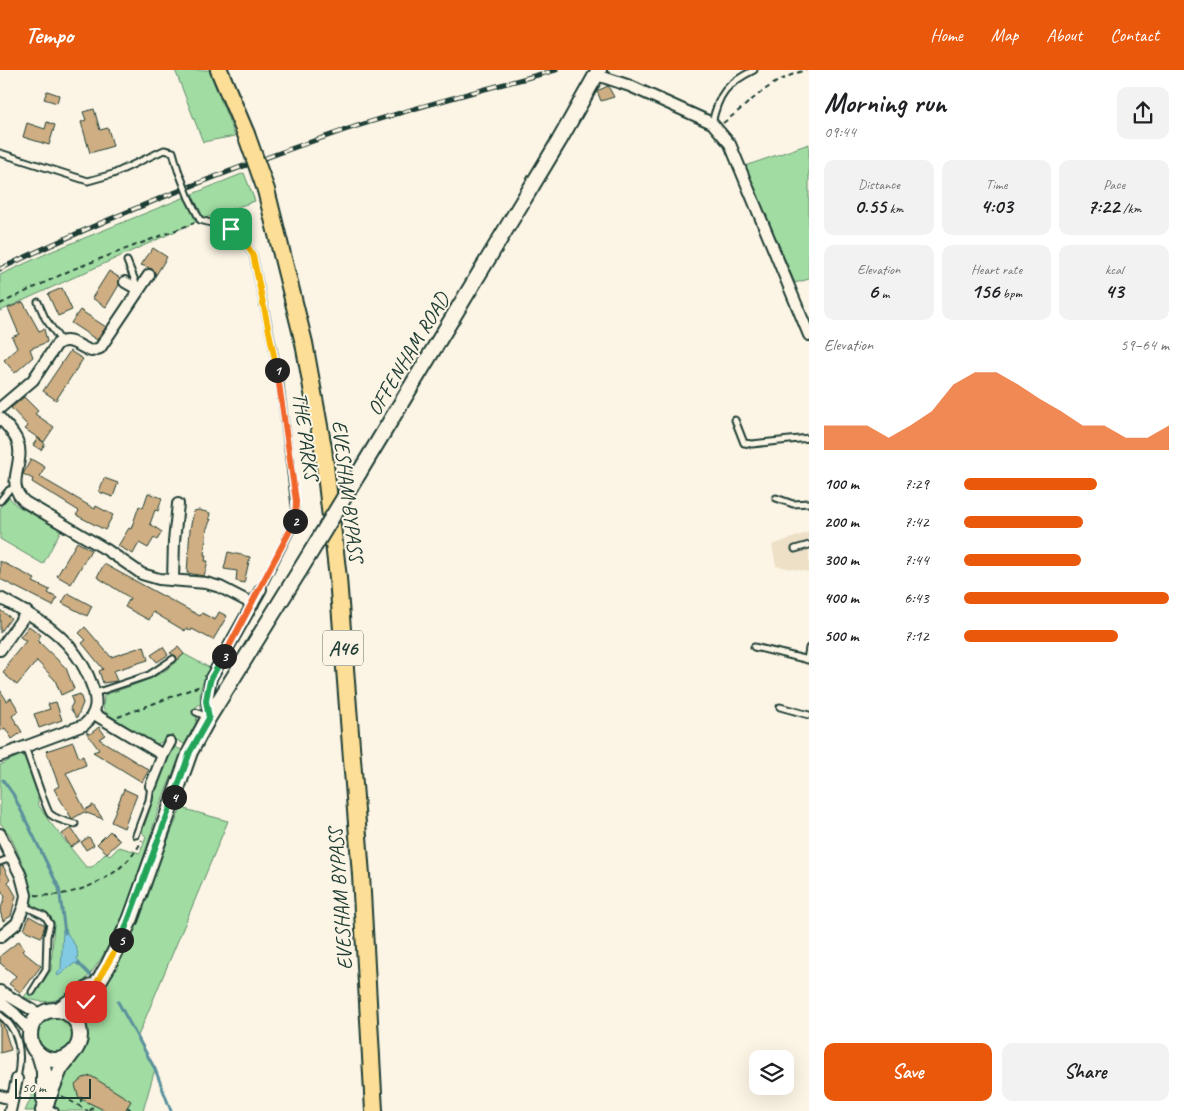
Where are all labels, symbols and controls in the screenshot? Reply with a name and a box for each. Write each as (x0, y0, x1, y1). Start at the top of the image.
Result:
text: Tempo (25, 20, 73, 50)
text: Home (930, 24, 963, 46)
text: Map (991, 24, 1018, 46)
text: About (1046, 24, 1082, 46)
text: Contact (1110, 24, 1159, 46)
text: Morning run (824, 85, 946, 120)
button: share (1117, 87, 1169, 139)
text: 09:44 (824, 122, 856, 142)
text: Distance (858, 176, 900, 193)
text: Time (986, 176, 1007, 193)
text: Pace (1103, 176, 1125, 193)
text: 0.55 (854, 193, 886, 219)
text: 4:03 (980, 193, 1013, 219)
text: 7:22 (1087, 193, 1120, 219)
text: km (886, 200, 903, 217)
text: /km (1120, 200, 1141, 217)
pin (210, 208, 252, 250)
icon: arrive (217, 215, 245, 243)
text: Elevation (857, 261, 900, 278)
text: Heart rate (971, 261, 1022, 278)
text: kcal (1105, 261, 1123, 278)
text: 6 (868, 278, 878, 304)
text: 156 (971, 278, 999, 304)
text: 43 (1105, 278, 1124, 304)
text: m (878, 285, 889, 302)
text: bpm (999, 285, 1022, 302)
street label: OFFENHAM ROAD (361, 286, 456, 420)
text: Elevation (824, 335, 873, 355)
text: 59–64 m (1120, 335, 1169, 355)
pin: 1 (264, 358, 290, 382)
text: 1 (274, 362, 281, 379)
street label: THE PARKS (287, 390, 325, 484)
street label: EVESHAM BYPASS (326, 419, 370, 566)
text: 100 m (824, 474, 859, 494)
text: 7:29 (904, 474, 929, 494)
pin: 2 (282, 508, 308, 534)
text: 200 m (824, 512, 859, 532)
text: 7:42 (904, 512, 929, 532)
text: 2 (292, 513, 299, 530)
text: 300 m (824, 550, 859, 570)
text: 7:44 (904, 550, 929, 570)
text: 400 m (824, 588, 859, 608)
text: 6:43 (904, 588, 929, 608)
text: 500 m (824, 626, 858, 646)
text: 7:12 (904, 626, 929, 646)
road number: A46 (323, 630, 363, 666)
pin: 3 (212, 644, 236, 668)
text: 3 (221, 648, 228, 665)
pin: 4 (162, 784, 186, 810)
text: 4 (171, 789, 178, 806)
street label: EVESHAM BYPASS (322, 824, 358, 971)
pin: 5 (108, 928, 134, 952)
text: 5 (118, 932, 125, 949)
pin (65, 981, 107, 1023)
icon: check (72, 988, 100, 1016)
button: Save (824, 1043, 992, 1101)
button: Share (1002, 1043, 1169, 1101)
map controls (749, 1050, 794, 1095)
button: layers (749, 1050, 794, 1095)
scale bar (15, 1076, 91, 1099)
text: 50 m (22, 1079, 46, 1096)

